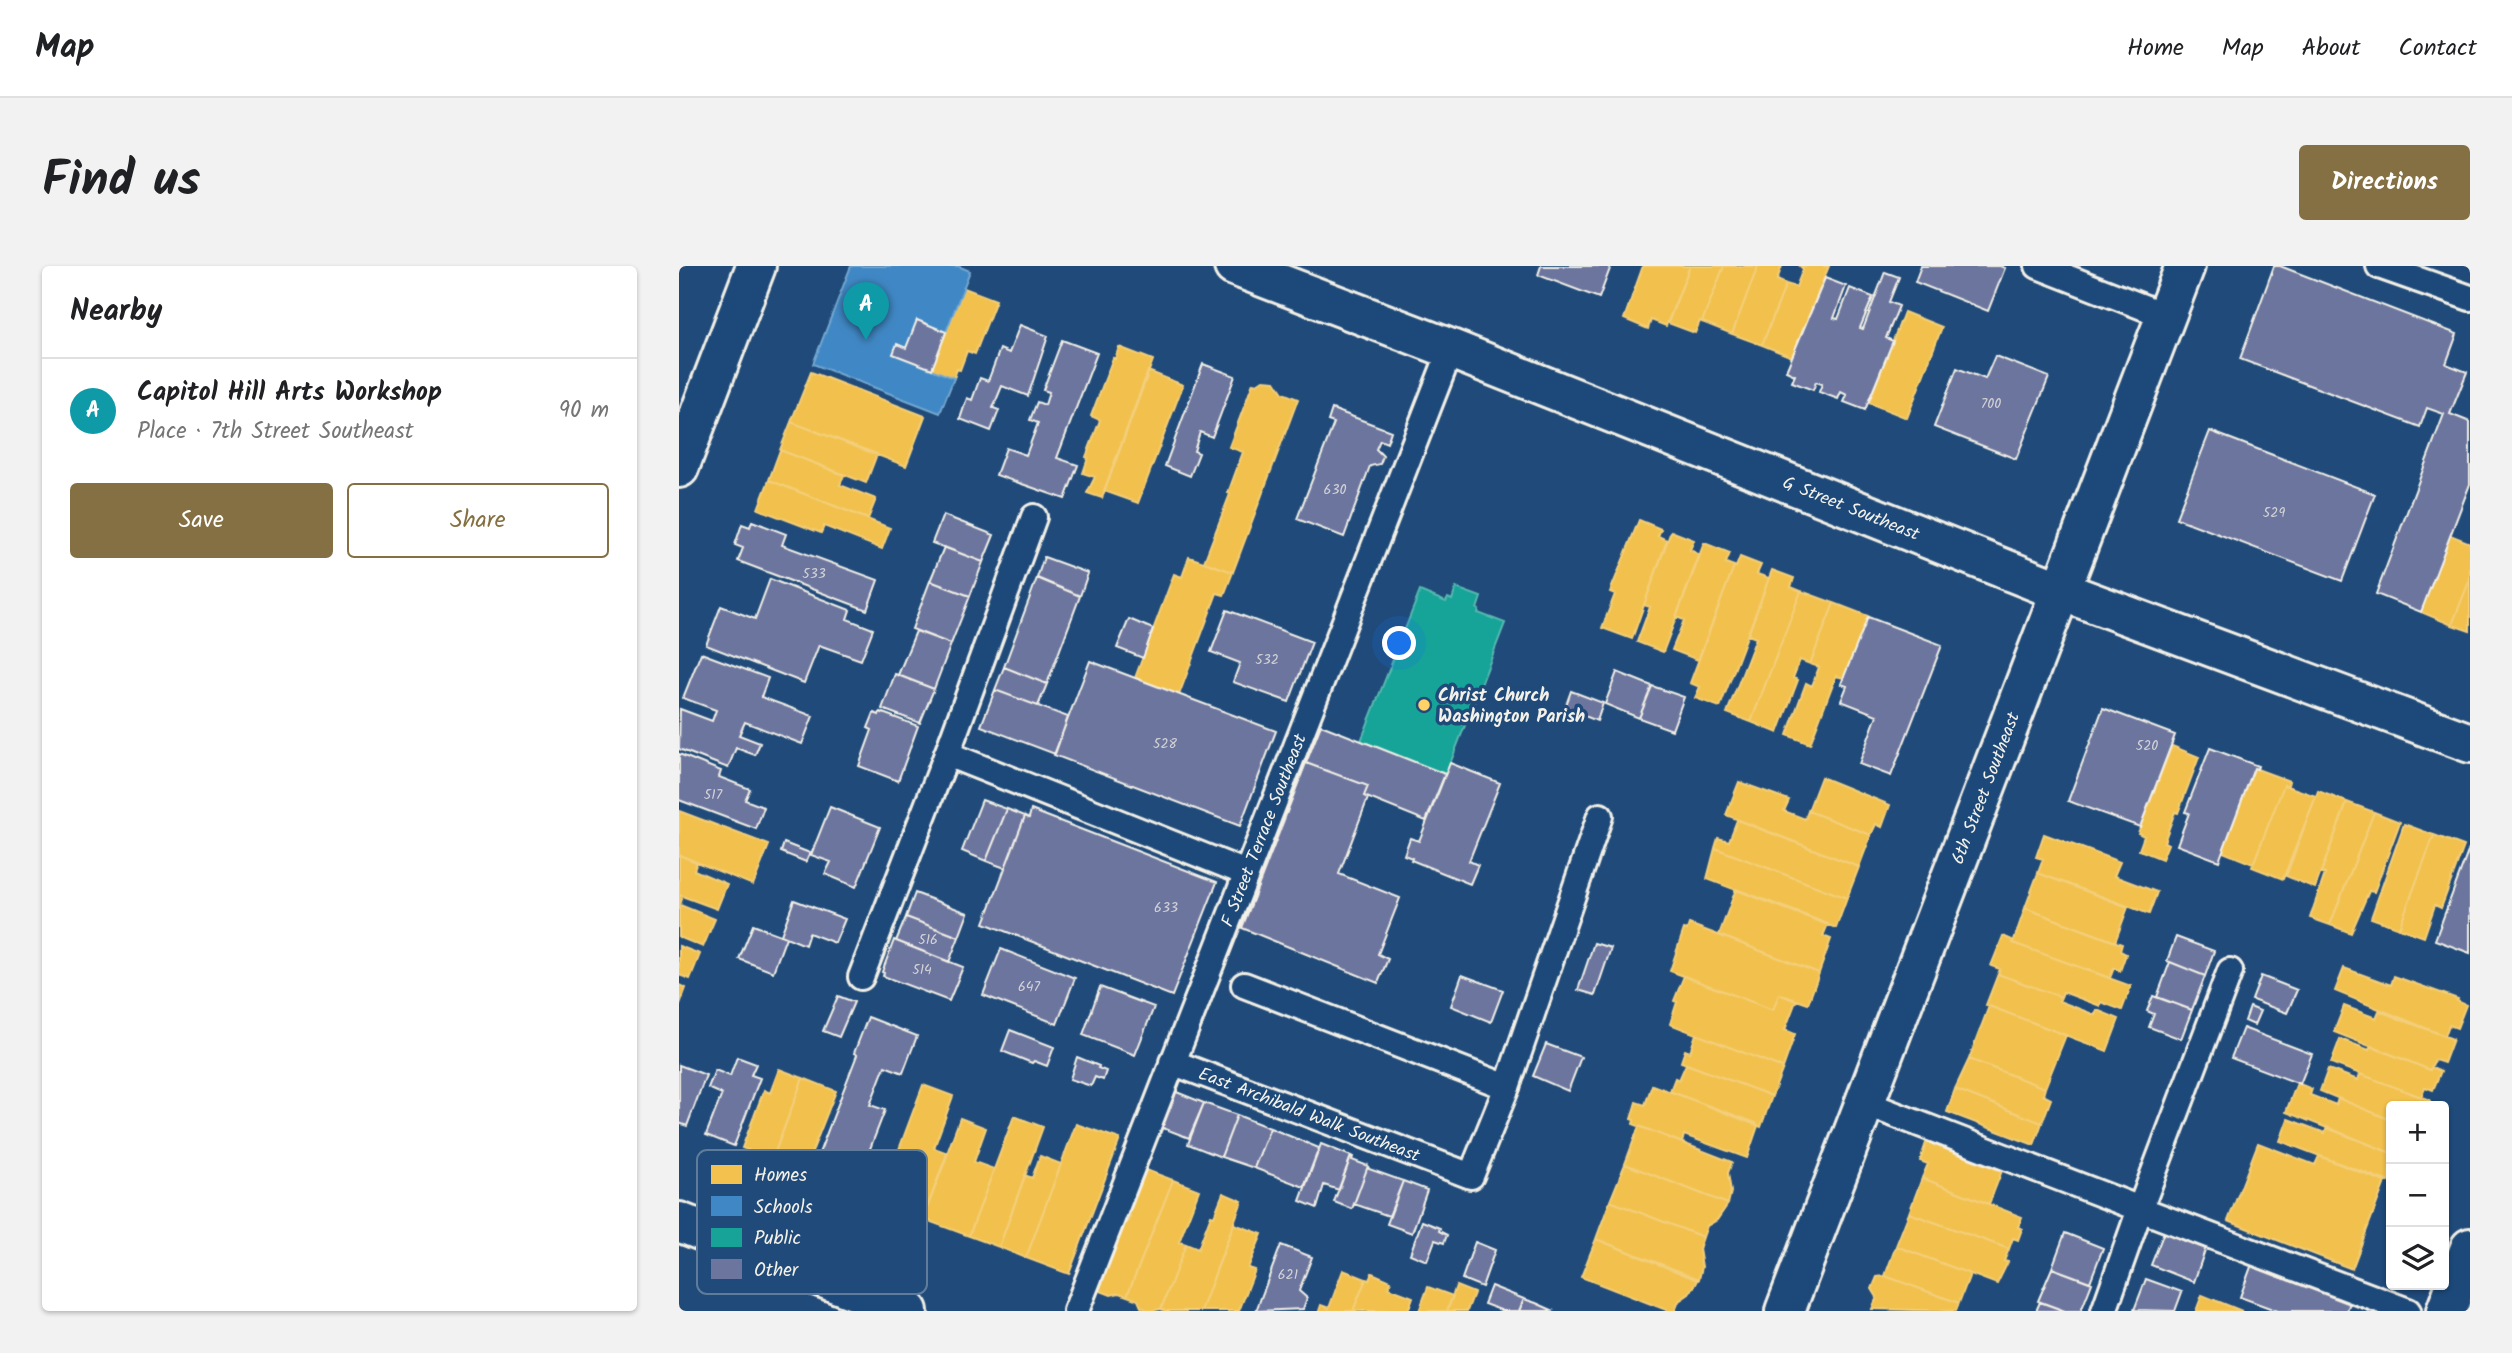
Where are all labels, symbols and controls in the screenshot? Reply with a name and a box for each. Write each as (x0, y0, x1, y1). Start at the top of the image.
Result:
text: Map (35, 22, 95, 75)
text: Home (2127, 29, 2184, 68)
text: Map (2222, 29, 2264, 68)
text: About (2302, 29, 2360, 68)
text: Contact (2398, 29, 2477, 68)
text: Find us (42, 143, 200, 221)
button: Directions (2299, 145, 2470, 220)
pin: A (843, 282, 889, 340)
text: Nearby (70, 288, 162, 336)
text: Capitol Hill Arts Workshop (137, 372, 442, 414)
text: A (86, 393, 100, 429)
text: 90 m (559, 393, 609, 429)
house number: 700 (1981, 393, 2001, 415)
text: Place · 7th Street Southeast (137, 414, 414, 450)
street label: G Street Southeast (1778, 469, 1925, 550)
house number: 630 (1324, 479, 1346, 501)
button: Save (70, 483, 333, 558)
button: Share (347, 483, 609, 558)
house number: 529 (2263, 502, 2285, 524)
house number: 533 (802, 563, 826, 585)
your location (1382, 626, 1416, 660)
house number: 532 (1255, 649, 1279, 671)
place label: Christ Church Washington Parish (1438, 682, 1585, 732)
marker: Christ Church Washington Parish (1416, 697, 1432, 713)
street label: 6th Street Southeast (1944, 707, 2029, 869)
street label: F Street Terrace Southeast (1214, 729, 1316, 932)
house number: 528 (1153, 733, 1178, 755)
house number: 520 (2136, 735, 2158, 757)
house number: 517 (704, 784, 723, 806)
house number: 633 (1154, 897, 1178, 919)
house number: 516 (918, 929, 938, 951)
house number: 514 (912, 959, 932, 981)
house number: 647 (1018, 976, 1041, 998)
street label: East Archibald Walk Southeast (1194, 1060, 1425, 1172)
map controls (2386, 1101, 2449, 1290)
button: + (2386, 1101, 2449, 1164)
legend (697, 1150, 927, 1294)
text: Homes (754, 1161, 807, 1191)
button: − (2386, 1164, 2449, 1227)
text: Schools (754, 1193, 813, 1223)
text: Public (754, 1224, 801, 1254)
button: layers (2386, 1227, 2449, 1290)
text: Other (754, 1256, 800, 1286)
house number: 621 (1278, 1264, 1298, 1286)

